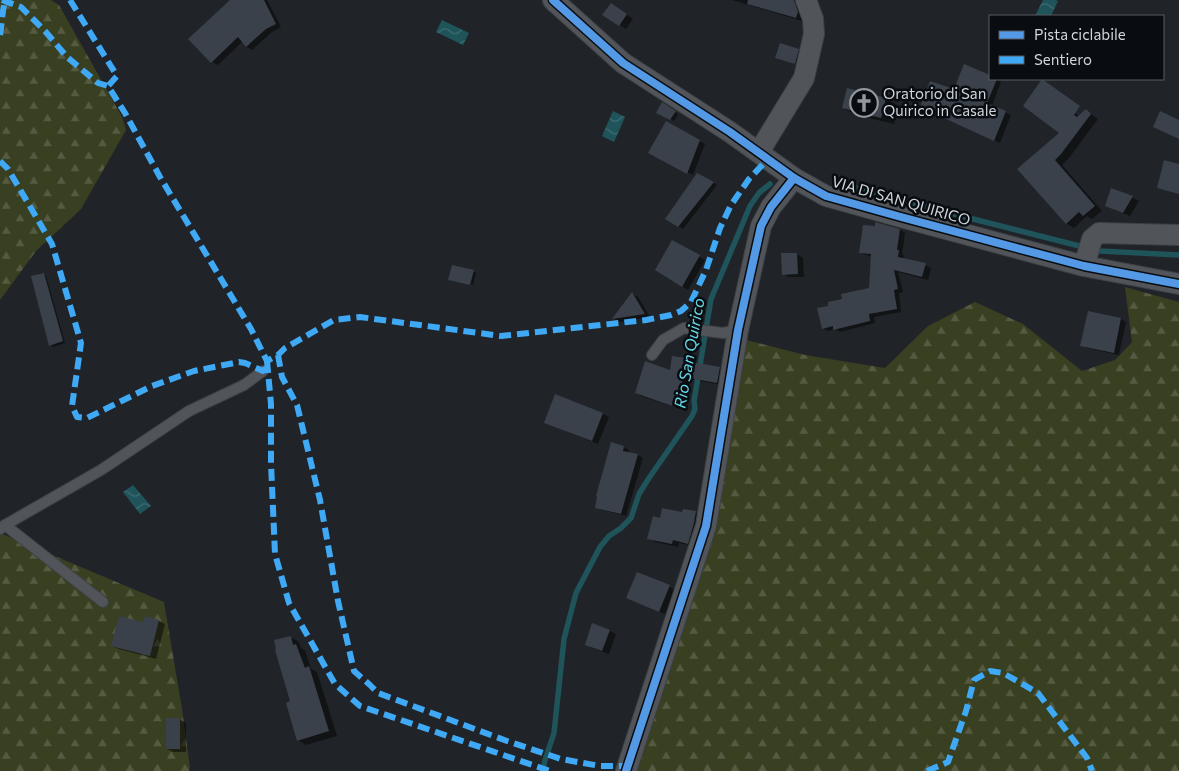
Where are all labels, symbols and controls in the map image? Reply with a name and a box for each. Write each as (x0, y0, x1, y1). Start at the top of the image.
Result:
legend (989, 15, 1164, 80)
text: Pista ciclabile (1034, 25, 1126, 43)
text: Sentiero (1034, 50, 1092, 68)
place label: Oratorio di San Quirico in Casale (883, 84, 997, 119)
church icon: Oratorio di San Quirico in Casale (849, 88, 879, 118)
street label: VIA DI SAN QUIRICO (830, 172, 973, 228)
water label: Rio San Quirico (669, 296, 708, 409)

